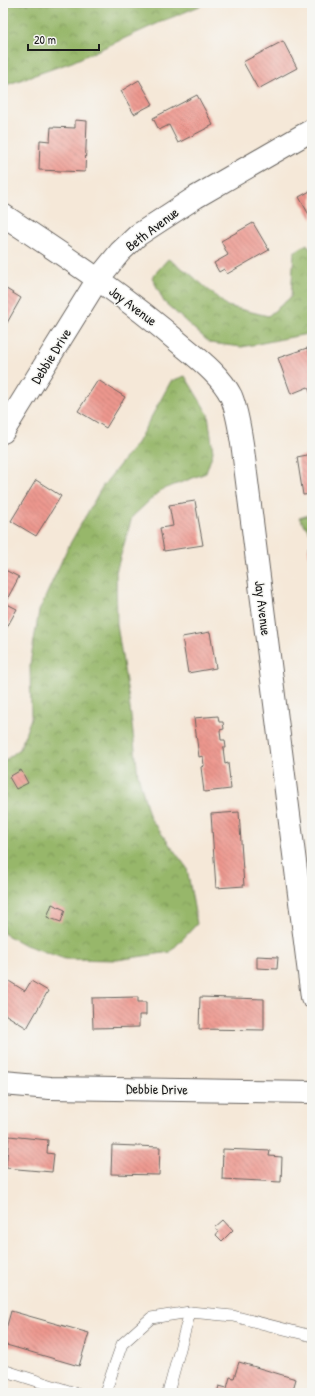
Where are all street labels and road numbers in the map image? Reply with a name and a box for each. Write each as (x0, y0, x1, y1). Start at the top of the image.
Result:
street label: Beth Avenue (121, 202, 183, 255)
street label: Jay Avenue (105, 281, 161, 331)
street label: Debbie Drive (26, 324, 75, 387)
street label: Jay Avenue (250, 579, 276, 637)
street label: Debbie Drive (126, 1078, 189, 1099)

